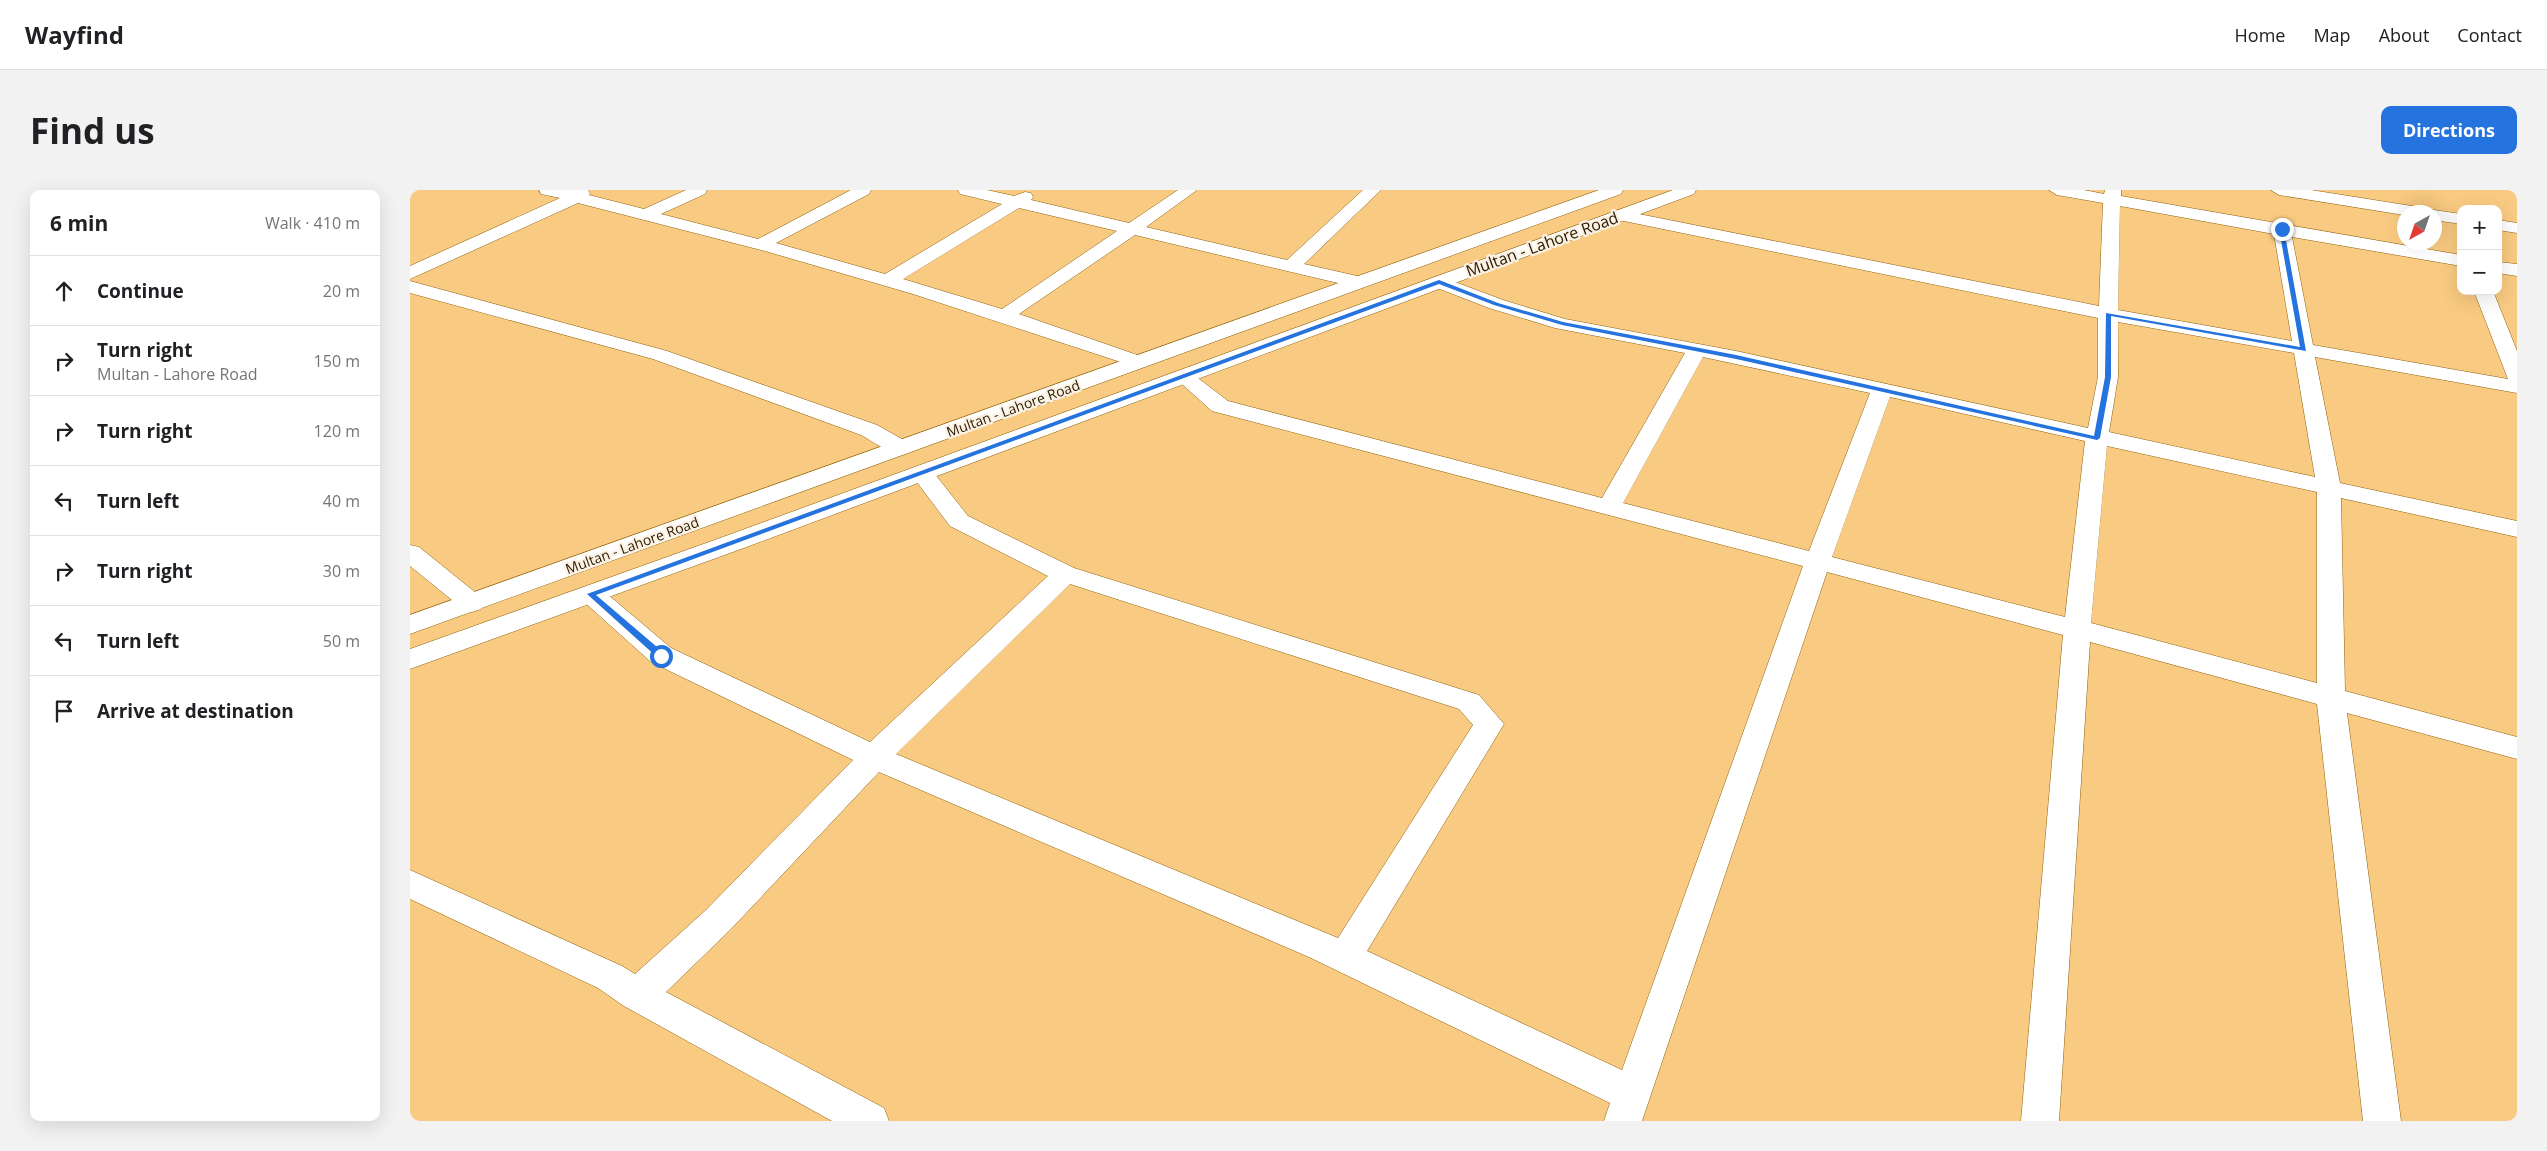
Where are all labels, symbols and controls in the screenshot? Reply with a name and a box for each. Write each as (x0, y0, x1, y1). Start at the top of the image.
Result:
text: Wayfind (25, 18, 124, 51)
text: Home (2235, 23, 2285, 47)
text: Map (2313, 23, 2351, 47)
text: About (2379, 23, 2429, 47)
text: Contact (2457, 23, 2522, 47)
button: Directions (2381, 106, 2517, 154)
text: Find us (30, 107, 155, 154)
north arrow (2397, 205, 2442, 250)
map controls (2457, 205, 2502, 295)
button: + (2457, 205, 2502, 250)
street label: Multan - Lahore Road (1463, 206, 1621, 282)
text: 6 min (50, 209, 108, 237)
text: Walk · 410 m (265, 212, 360, 234)
route end (2271, 218, 2294, 241)
button: − (2457, 250, 2502, 295)
icon: ahead (50, 277, 78, 305)
text: Continue (97, 278, 184, 304)
text: 20 m (323, 280, 360, 302)
text: Turn right (97, 337, 192, 363)
icon: right (50, 347, 78, 375)
text: 150 m (314, 350, 360, 372)
text: Multan - Lahore Road (97, 363, 258, 385)
street label: Multan - Lahore Road (944, 375, 1082, 441)
icon: right (50, 417, 78, 445)
text: Turn right (97, 418, 192, 444)
text: 120 m (314, 420, 360, 442)
icon: left (50, 487, 78, 515)
text: Turn left (97, 488, 179, 514)
text: 40 m (323, 490, 360, 512)
street label: Multan - Lahore Road (563, 512, 701, 578)
icon: right (50, 557, 78, 585)
text: Turn right (97, 558, 192, 584)
text: 30 m (323, 560, 360, 582)
icon: left (50, 627, 78, 655)
text: Turn left (97, 628, 179, 654)
text: 50 m (323, 630, 360, 652)
route start (650, 645, 673, 668)
icon: arrive (50, 697, 78, 725)
text: Arrive at destination (97, 698, 294, 724)

